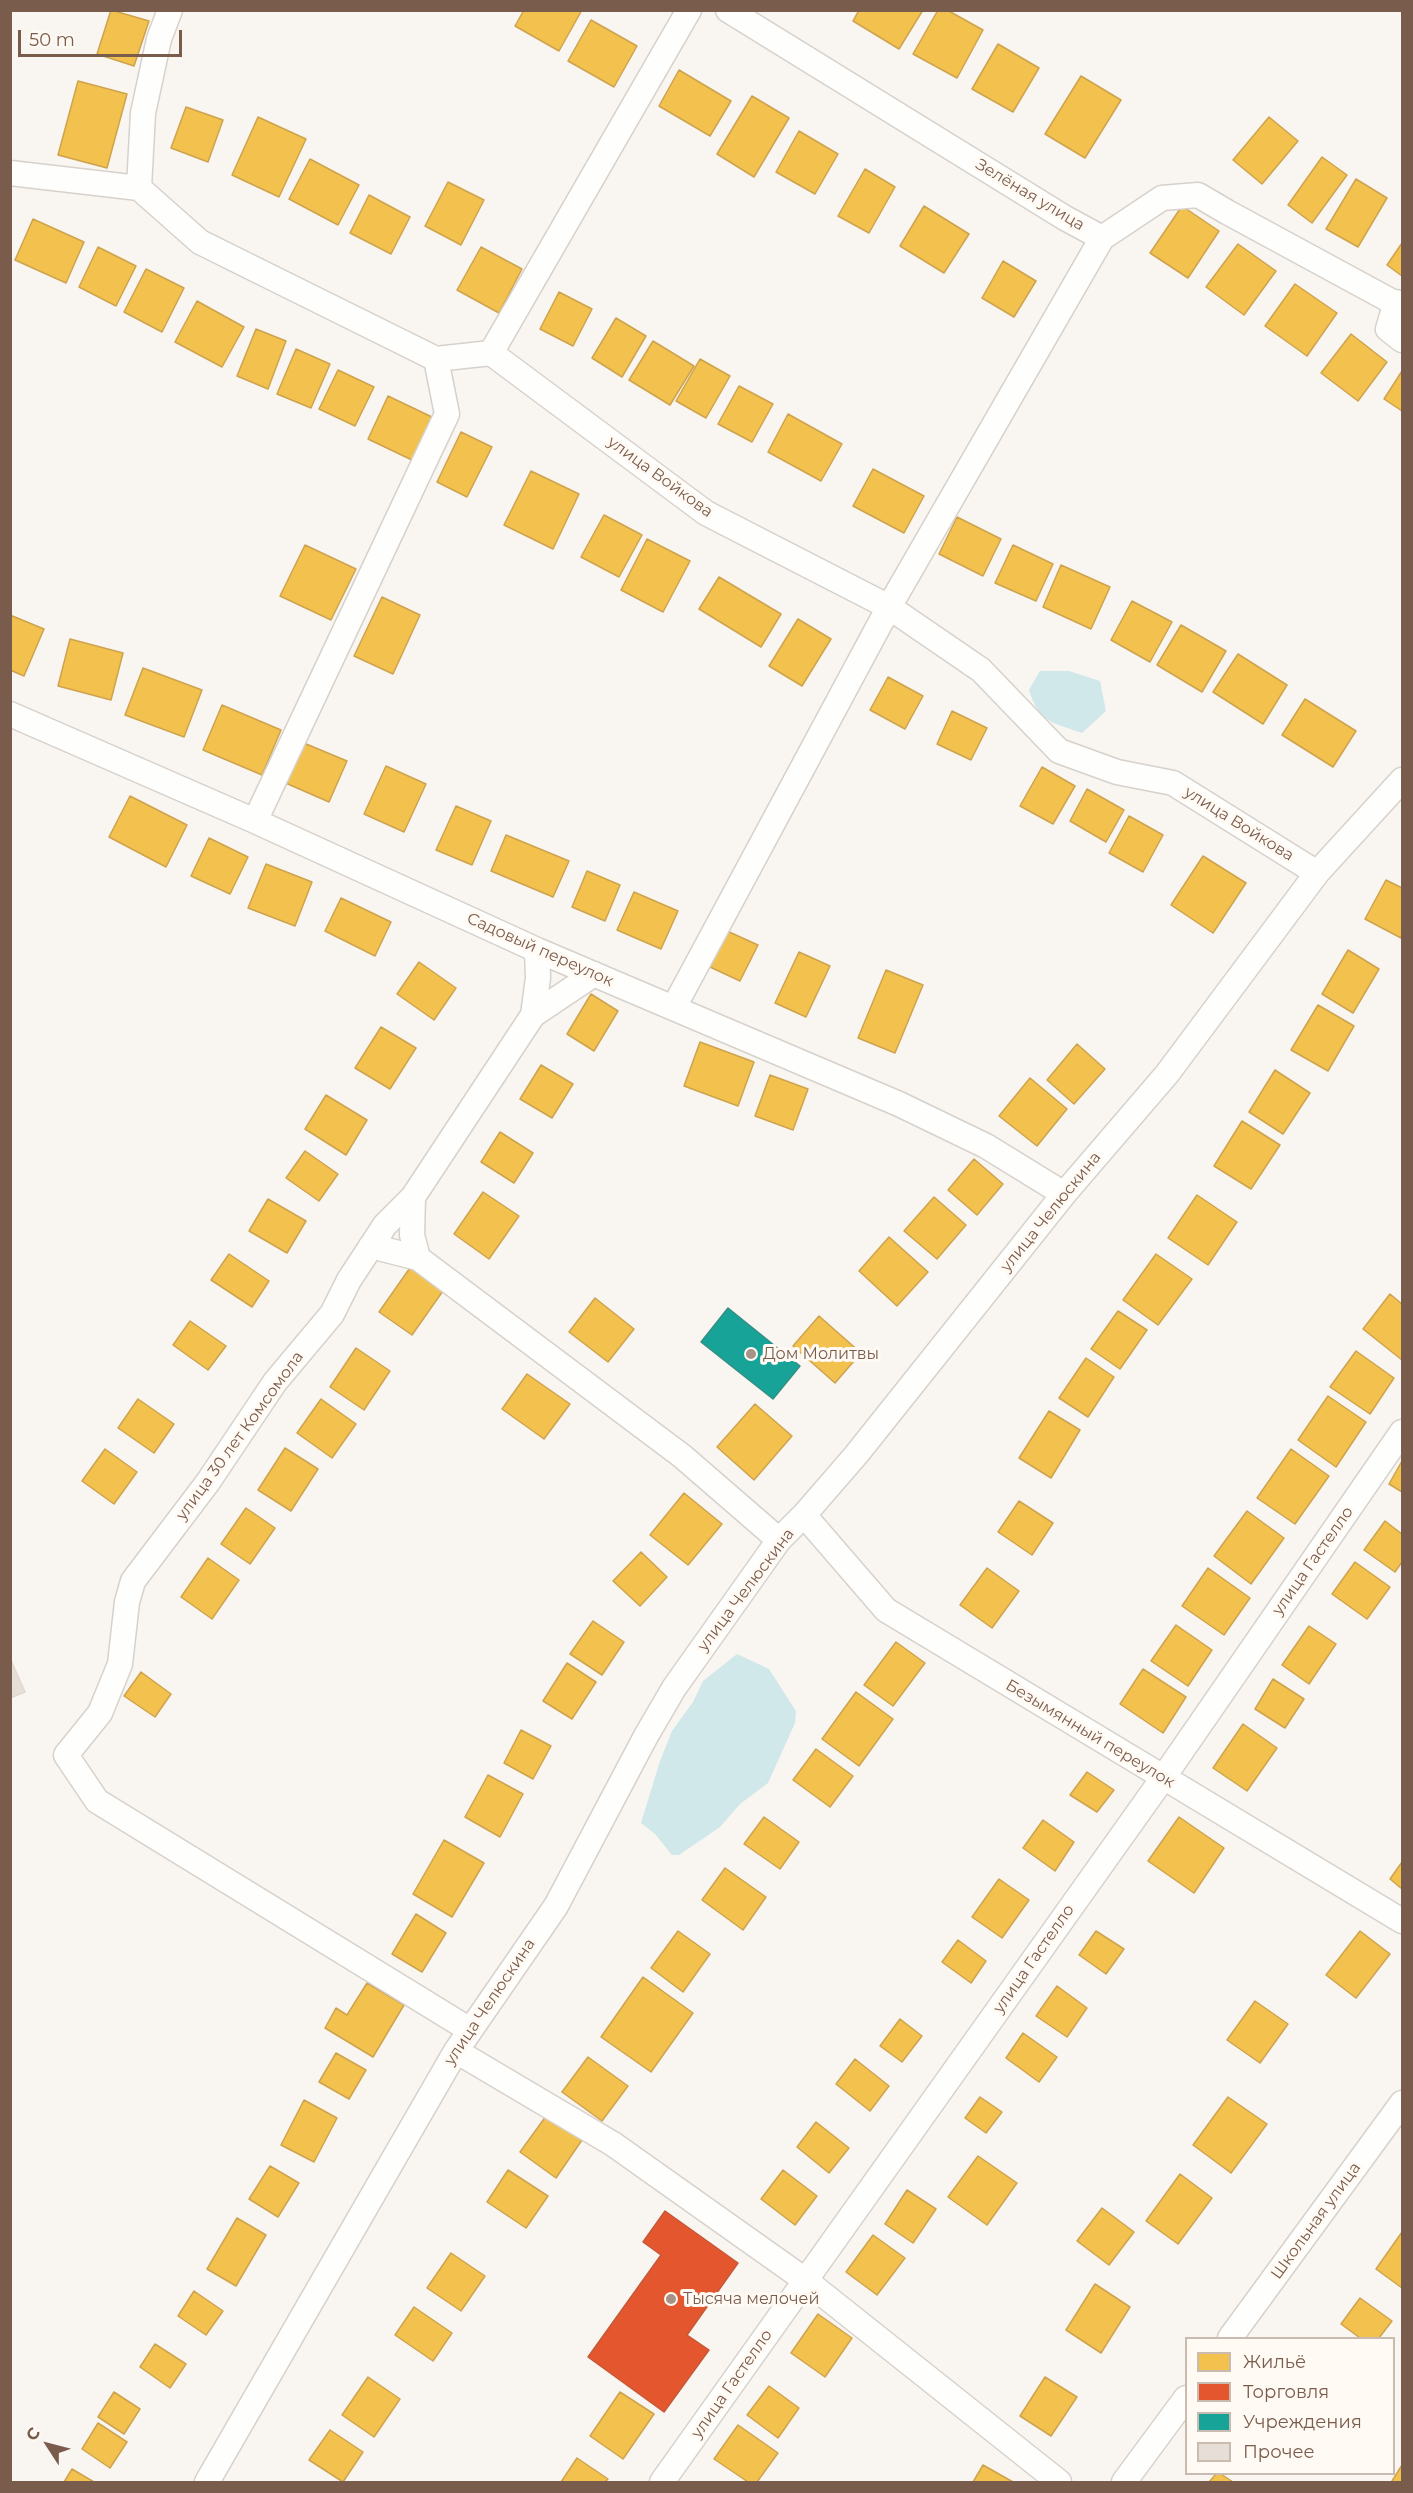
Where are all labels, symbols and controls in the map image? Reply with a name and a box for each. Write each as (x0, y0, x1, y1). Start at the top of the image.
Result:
scale bar (21, 18, 184, 56)
text: 50 m (29, 29, 75, 51)
street label: Зелёная улица (972, 155, 1088, 235)
street label: улица Войкова (604, 432, 716, 522)
street label: улица Войкова (1181, 783, 1297, 865)
street label: Садовый переулок (464, 909, 616, 991)
street label: улица Челюскина (997, 1148, 1105, 1276)
place label: Дом Молитвы (763, 1344, 879, 1364)
marker: Дом Молитвы (744, 1347, 758, 1361)
street label: улица 30 лет Комсомола (172, 1348, 308, 1524)
street label: улица Гастелло (1268, 1503, 1358, 1619)
street label: улица Челюскина (694, 1525, 798, 1655)
street label: Безымянный переулок (1002, 1676, 1178, 1792)
street label: улица Гастелло (989, 1901, 1079, 2017)
street label: улица Челюскина (440, 1935, 540, 2069)
street label: Школьная улица (1267, 2159, 1365, 2283)
place label: Тысяча мелочей (683, 2289, 819, 2309)
marker: Тысяча мелочей (664, 2292, 678, 2306)
street label: улица Гастелло (687, 2326, 777, 2442)
legend (1185, 2337, 1395, 2475)
text: Жильё (1243, 2351, 1306, 2373)
text: Торговля (1243, 2381, 1329, 2403)
text: Учреждения (1243, 2411, 1362, 2433)
north arrow (18, 2415, 78, 2475)
text: С (22, 2424, 44, 2444)
text: Прочее (1243, 2441, 1315, 2463)

